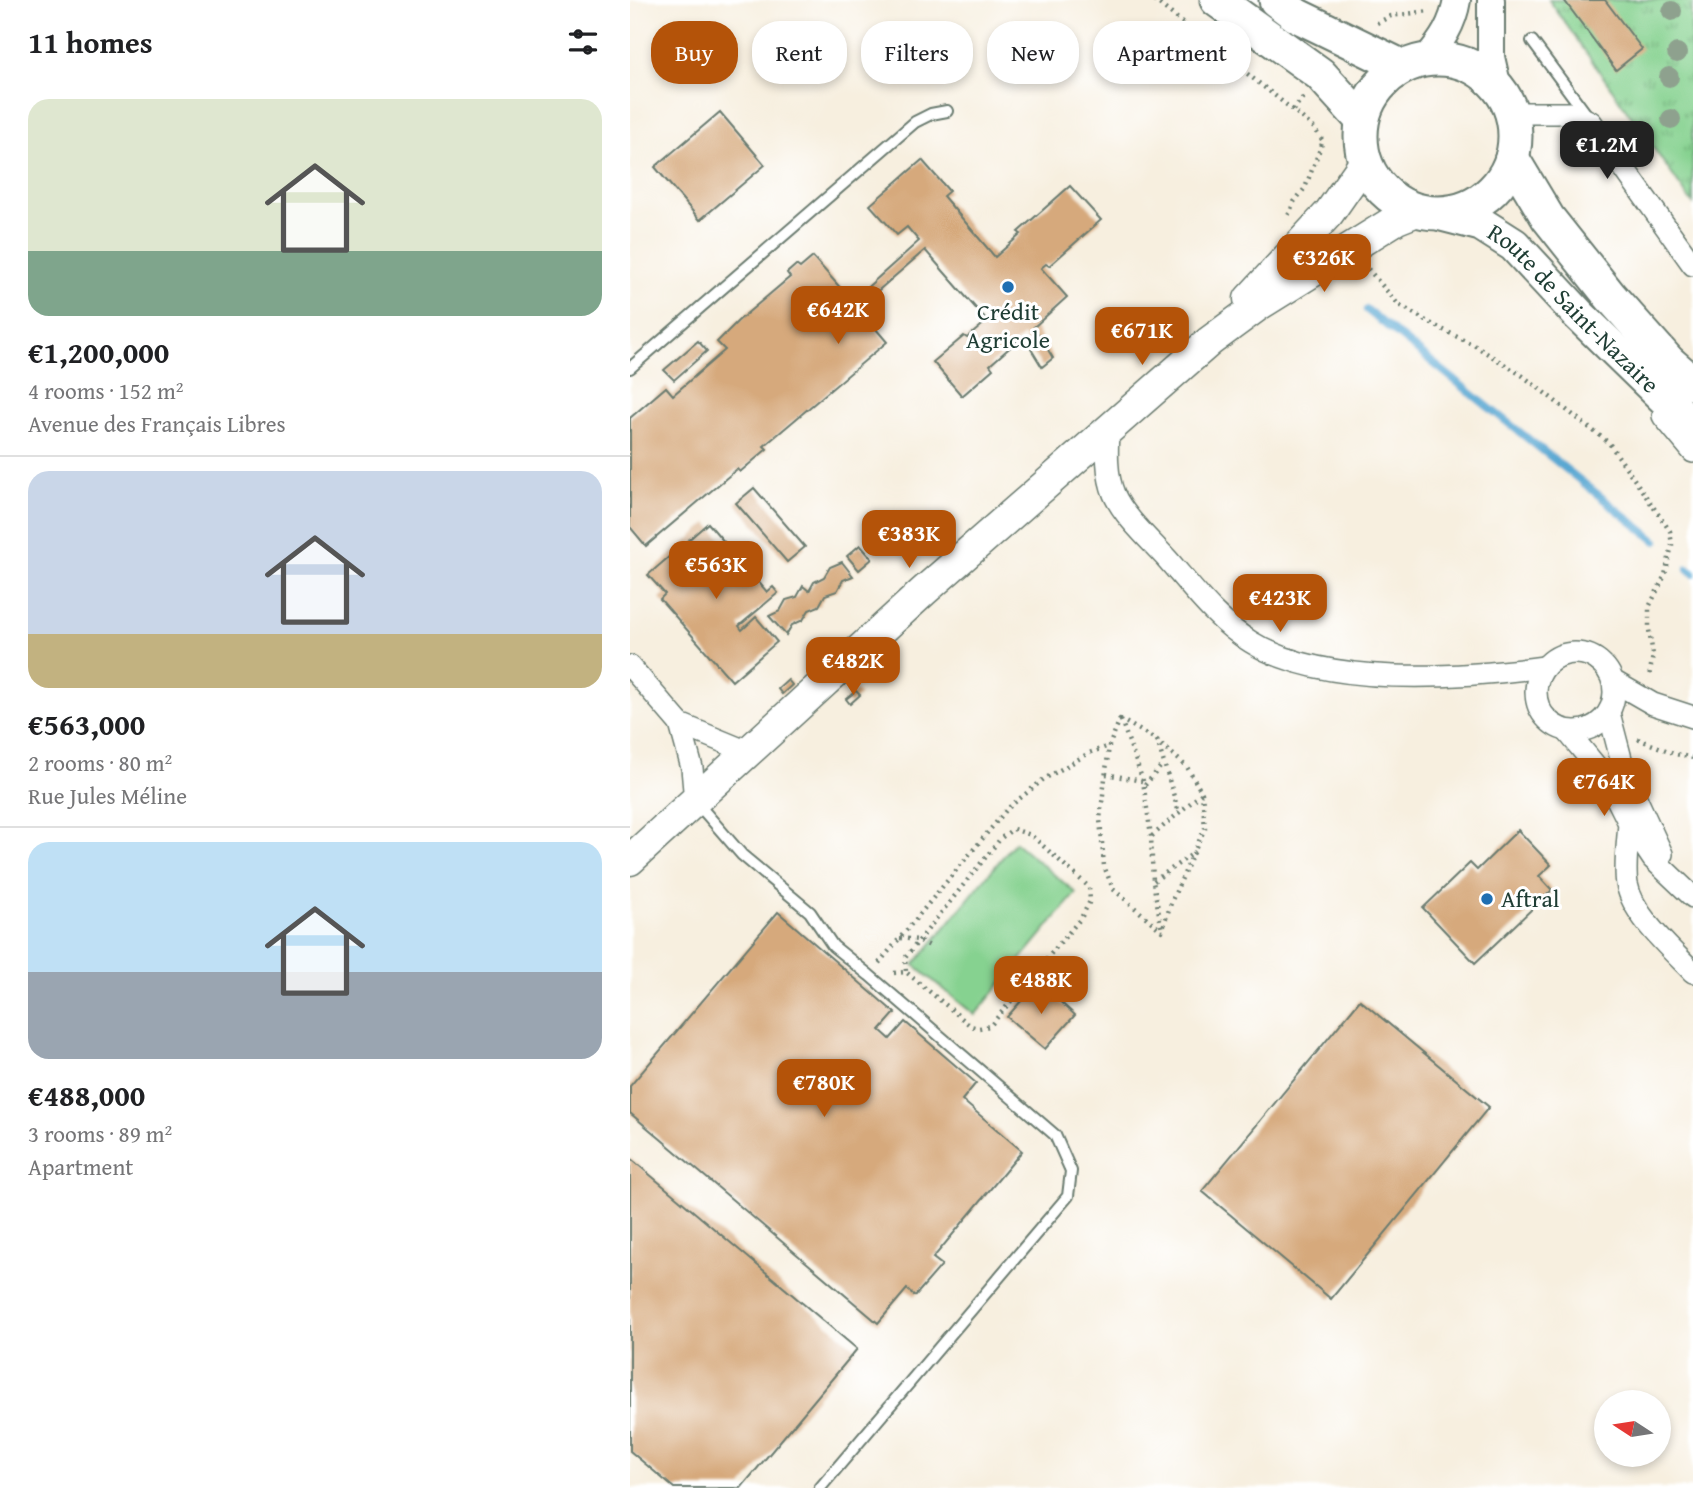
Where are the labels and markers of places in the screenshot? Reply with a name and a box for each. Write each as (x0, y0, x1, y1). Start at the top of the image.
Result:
pin: €1.2M (1558, 122, 1656, 181)
pin: €326K (1275, 234, 1373, 294)
marker: Crédit Agricole (1000, 279, 1016, 295)
pin: €642K (789, 286, 887, 346)
place label: Crédit Agricole (966, 294, 1050, 357)
pin: €671K (1093, 308, 1191, 367)
pin: €383K (860, 510, 958, 570)
pin: €563K (667, 542, 765, 601)
pin: €423K (1231, 574, 1329, 634)
pin: €482K (804, 638, 902, 697)
pin: €764K (1555, 758, 1653, 818)
place label: Aftral (1501, 881, 1560, 916)
marker: Aftral (1479, 891, 1495, 907)
pin: €488K (992, 956, 1090, 1016)
pin: €780K (775, 1060, 873, 1119)

